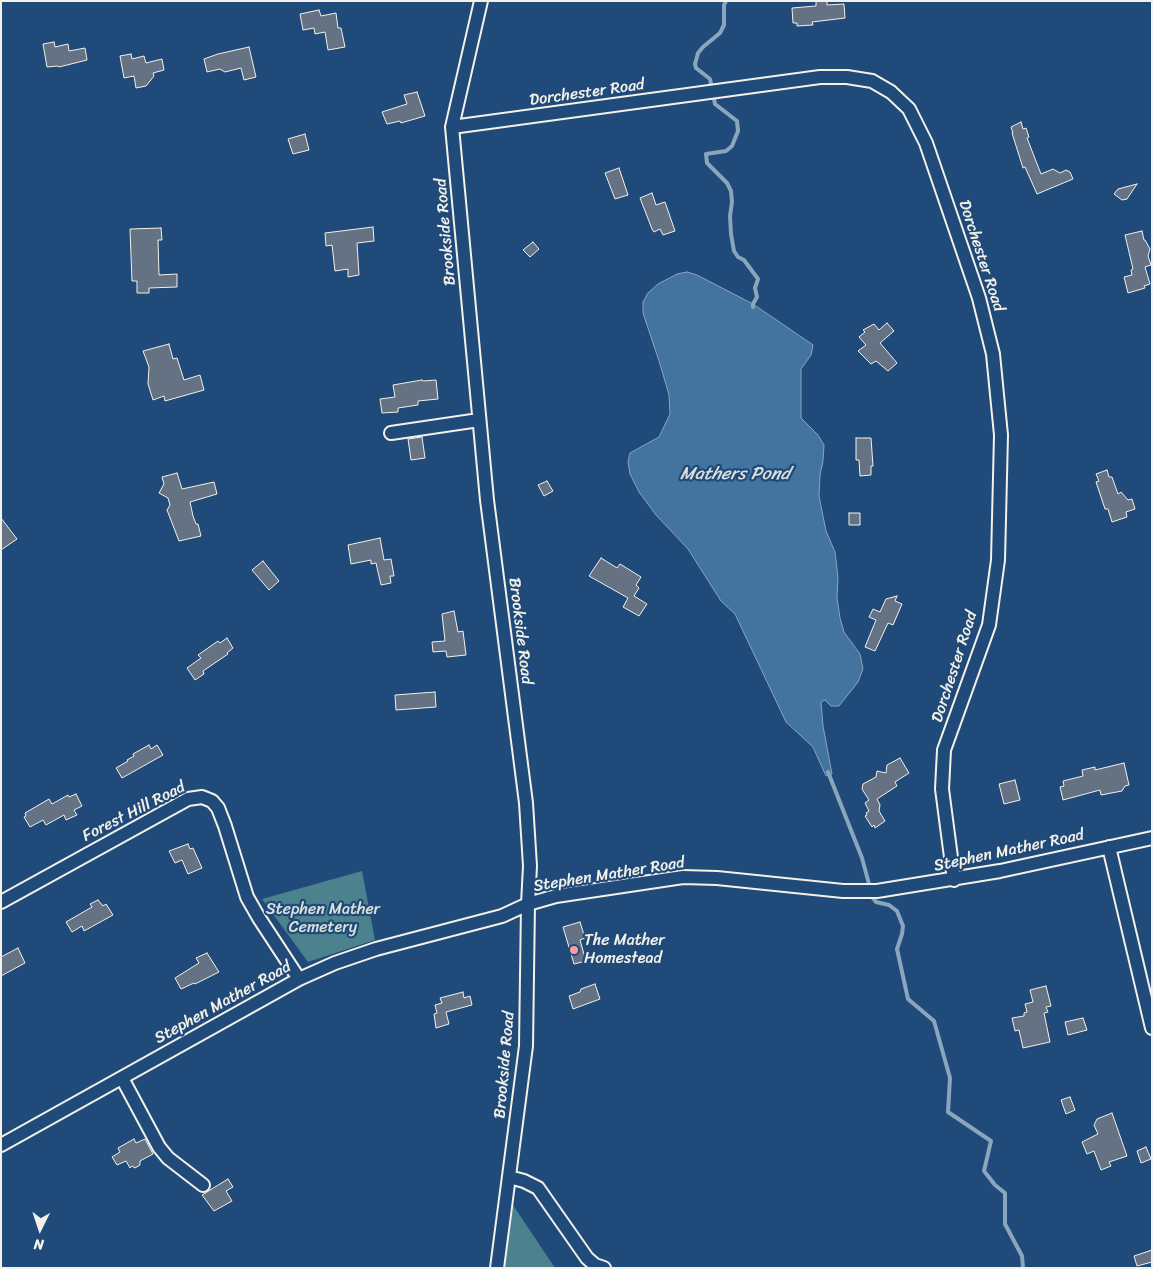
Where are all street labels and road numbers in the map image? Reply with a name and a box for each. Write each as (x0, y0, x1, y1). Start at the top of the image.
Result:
street label: Dorchester Road (528, 75, 646, 111)
street label: Brookside Road (432, 178, 460, 286)
street label: Dorchester Road (954, 198, 1008, 314)
street label: Brookside Road (504, 576, 536, 686)
street label: Dorchester Road (928, 609, 982, 725)
street label: Forest Hill Road (79, 778, 189, 846)
street label: Stephen Mather Road (932, 826, 1086, 876)
street label: Stephen Mather Road (532, 854, 686, 896)
street label: Stephen Mather Road (152, 958, 294, 1048)
street label: Brookside Road (491, 1011, 519, 1119)

